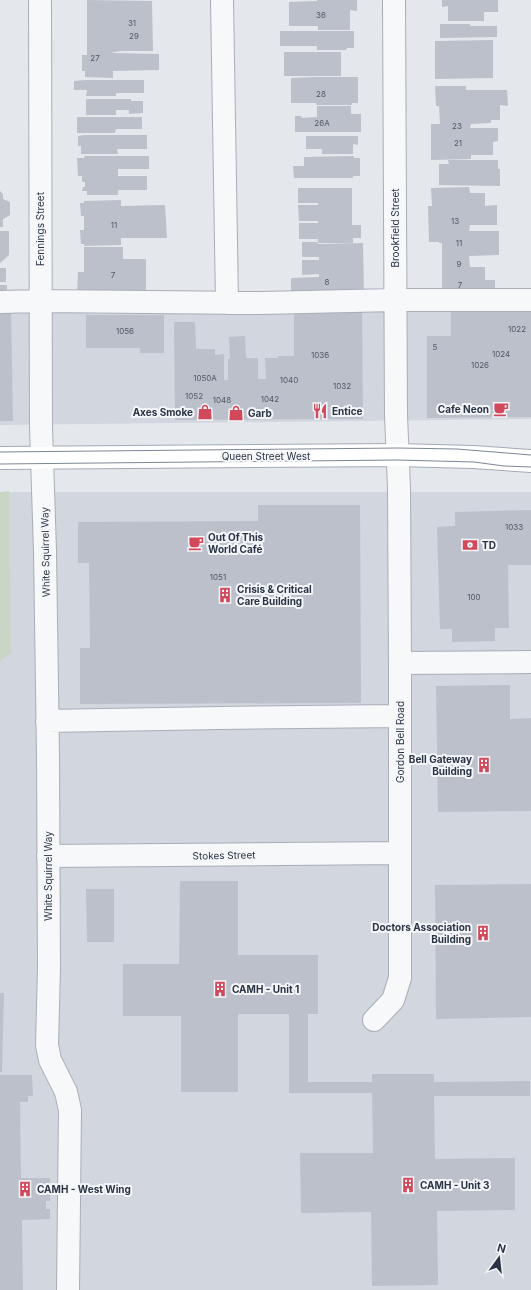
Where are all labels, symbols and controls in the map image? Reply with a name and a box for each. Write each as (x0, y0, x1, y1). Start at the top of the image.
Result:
house number: 36 (316, 10, 326, 20)
house number: 31 (128, 18, 136, 28)
house number: 29 (129, 31, 139, 41)
house number: 27 (90, 53, 100, 63)
house number: 28 (316, 89, 326, 99)
house number: 26A (314, 118, 330, 128)
house number: 23 (452, 121, 462, 131)
house number: 21 (454, 138, 462, 148)
street label: Brookfield Street (389, 188, 401, 268)
street label: Fennings Street (34, 191, 46, 266)
house number: 13 (451, 216, 459, 226)
house number: 11 (111, 220, 117, 230)
house number: 11 (456, 238, 462, 248)
house number: 9 (457, 259, 462, 269)
house number: 7 (111, 270, 116, 280)
house number: 8 (325, 277, 330, 287)
house number: 7 (458, 280, 463, 290)
house number: 1022 (508, 324, 526, 334)
house number: 1056 (116, 326, 134, 336)
house number: 5 (433, 342, 438, 352)
house number: 1024 (492, 349, 510, 359)
house number: 1036 (311, 350, 329, 360)
house number: 1026 (471, 360, 489, 370)
house number: 1050A (193, 373, 217, 383)
house number: 1040 (280, 375, 298, 385)
house number: 1032 (333, 381, 351, 391)
house number: 1052 (185, 391, 203, 401)
house number: 1042 (261, 394, 279, 404)
house number: 1048 (213, 395, 231, 405)
cafe icon: Cafe Neon (492, 400, 510, 418)
restaurant icon: Entice (311, 402, 329, 420)
shop icon: Axes Smoke (196, 403, 214, 421)
place label: Cafe Neon (438, 403, 489, 415)
shop icon: Garb (227, 404, 245, 422)
place label: Entice (332, 405, 363, 417)
place label: Axes Smoke (133, 406, 193, 418)
place label: Garb (248, 407, 272, 419)
street label: Queen Street West (222, 450, 311, 462)
street label: White Squirrel Way (38, 507, 52, 597)
house number: 1033 (505, 522, 523, 532)
place label: Out Of This World Café (208, 531, 264, 555)
cafe icon: Out Of This World Café (187, 534, 205, 552)
bank icon: TD (461, 536, 479, 554)
place label: TD (482, 539, 496, 551)
house number: 1051 (210, 572, 226, 582)
place label: Crisis & Critical Care Building (237, 583, 312, 608)
building icon: Crisis & Critical Care Building (216, 586, 234, 604)
house number: 100 (467, 592, 481, 602)
street label: Gordon Bell Road (394, 701, 406, 783)
place label: Bell Gateway Building (409, 753, 472, 778)
building icon: Bell Gateway Building (475, 756, 493, 774)
street label: White Squirrel Way (42, 831, 54, 921)
street label: Stokes Street (192, 848, 256, 862)
place label: Doctors Association Building (372, 921, 471, 946)
building icon: Doctors Association Building (474, 924, 492, 942)
building icon: CAMH - Unit 1 (211, 980, 229, 998)
place label: CAMH - Unit 1 (232, 983, 299, 995)
building icon: CAMH - Unit 3 (399, 1176, 417, 1194)
place label: CAMH - Unit 3 (420, 1179, 490, 1191)
building icon: CAMH - West Wing (16, 1180, 34, 1198)
place label: CAMH - West Wing (37, 1183, 131, 1196)
north arrow (479, 1238, 519, 1278)
text: N (496, 1240, 507, 1256)

